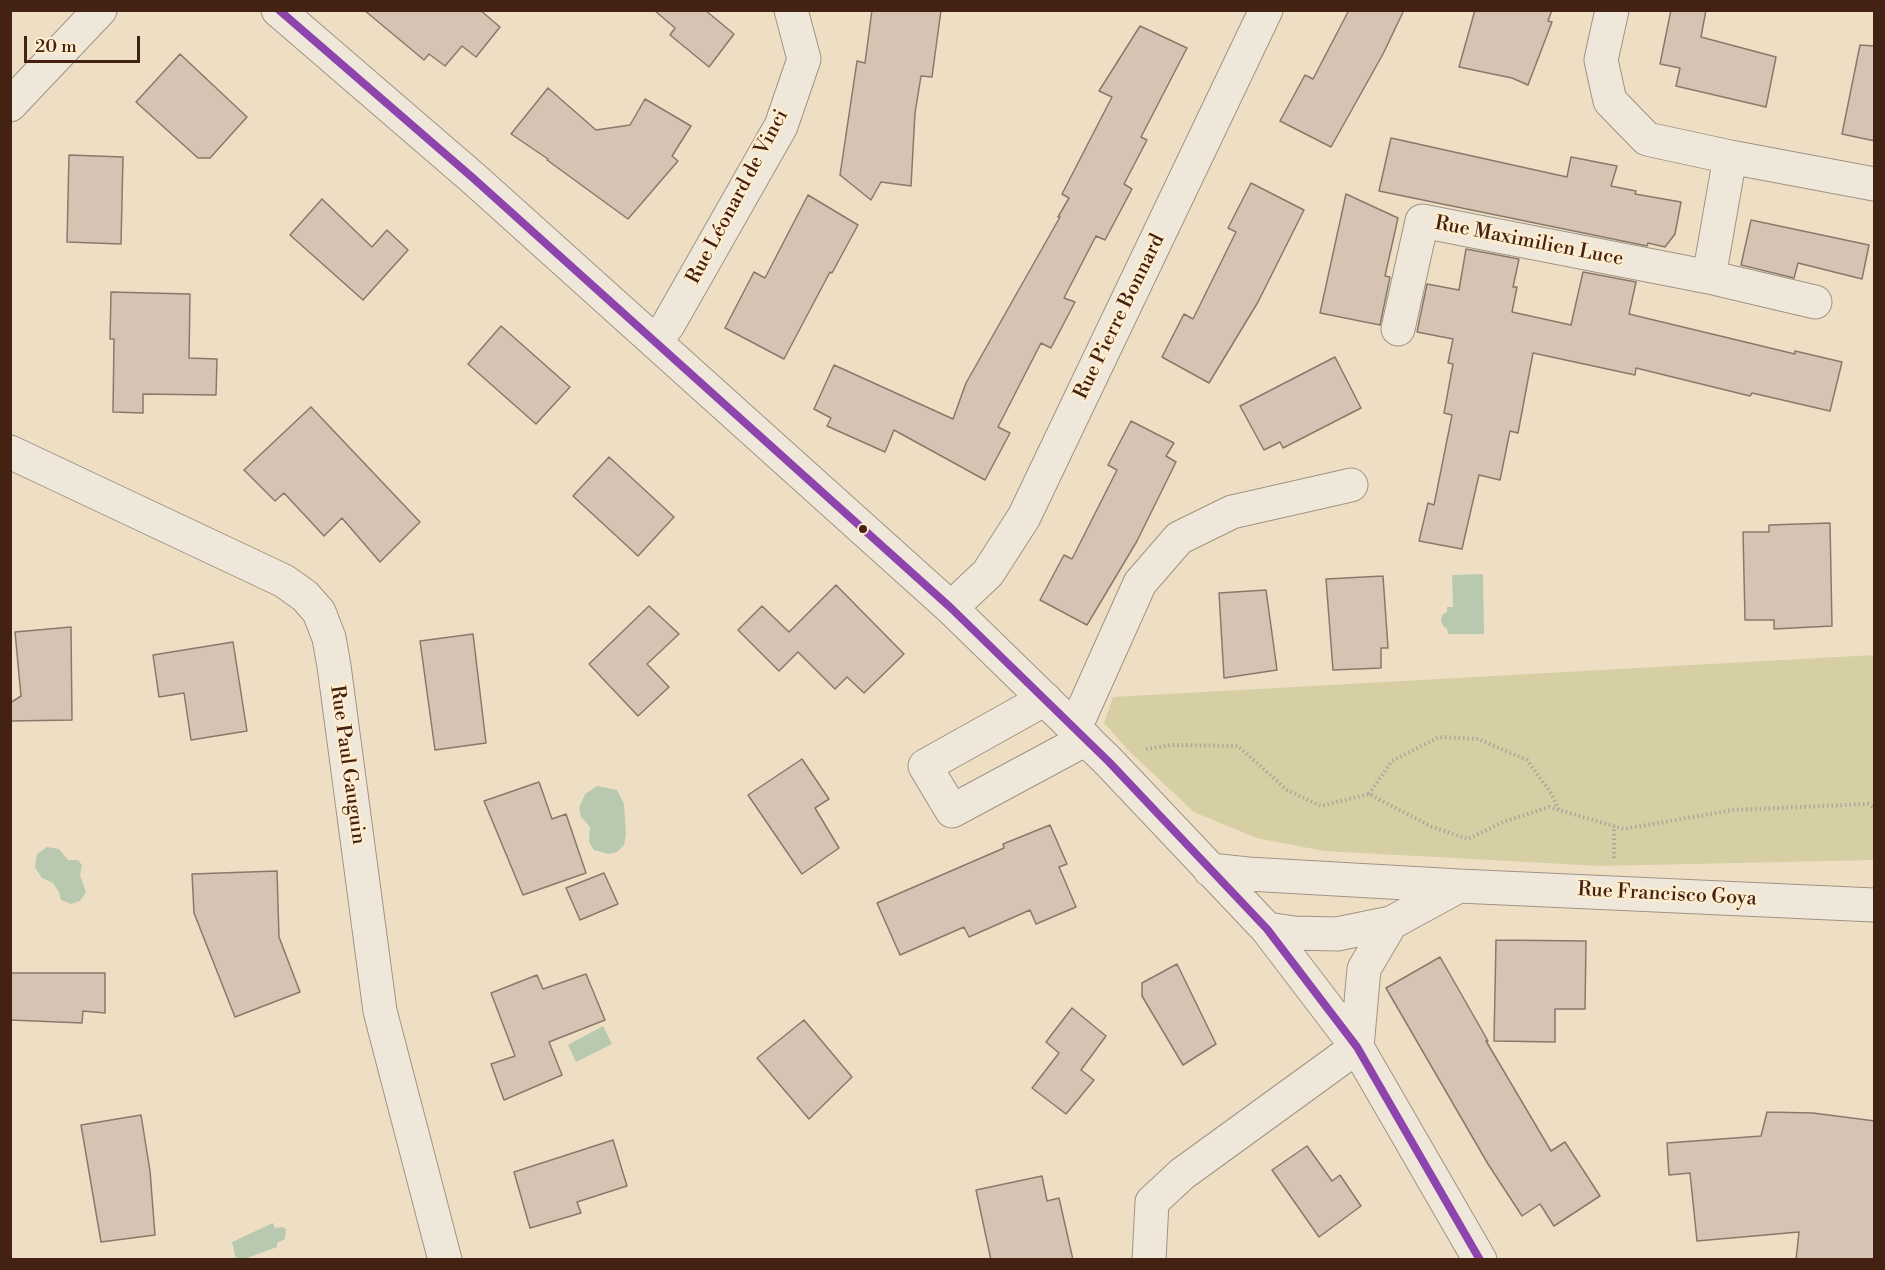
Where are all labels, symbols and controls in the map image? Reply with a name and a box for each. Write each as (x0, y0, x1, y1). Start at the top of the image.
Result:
scale bar (27, 24, 142, 62)
text: 20 m (35, 35, 77, 58)
street label: Rue Léonard de Vinci (682, 106, 794, 288)
street label: Rue Maximilien Luce (1433, 212, 1625, 272)
street label: Rue Pierre Bonnard (1070, 231, 1170, 403)
unlabelled marker (857, 523, 869, 535)
street label: Rue Paul Gauguin (324, 684, 370, 846)
street label: Rue Francisco Goya (1577, 878, 1757, 912)

